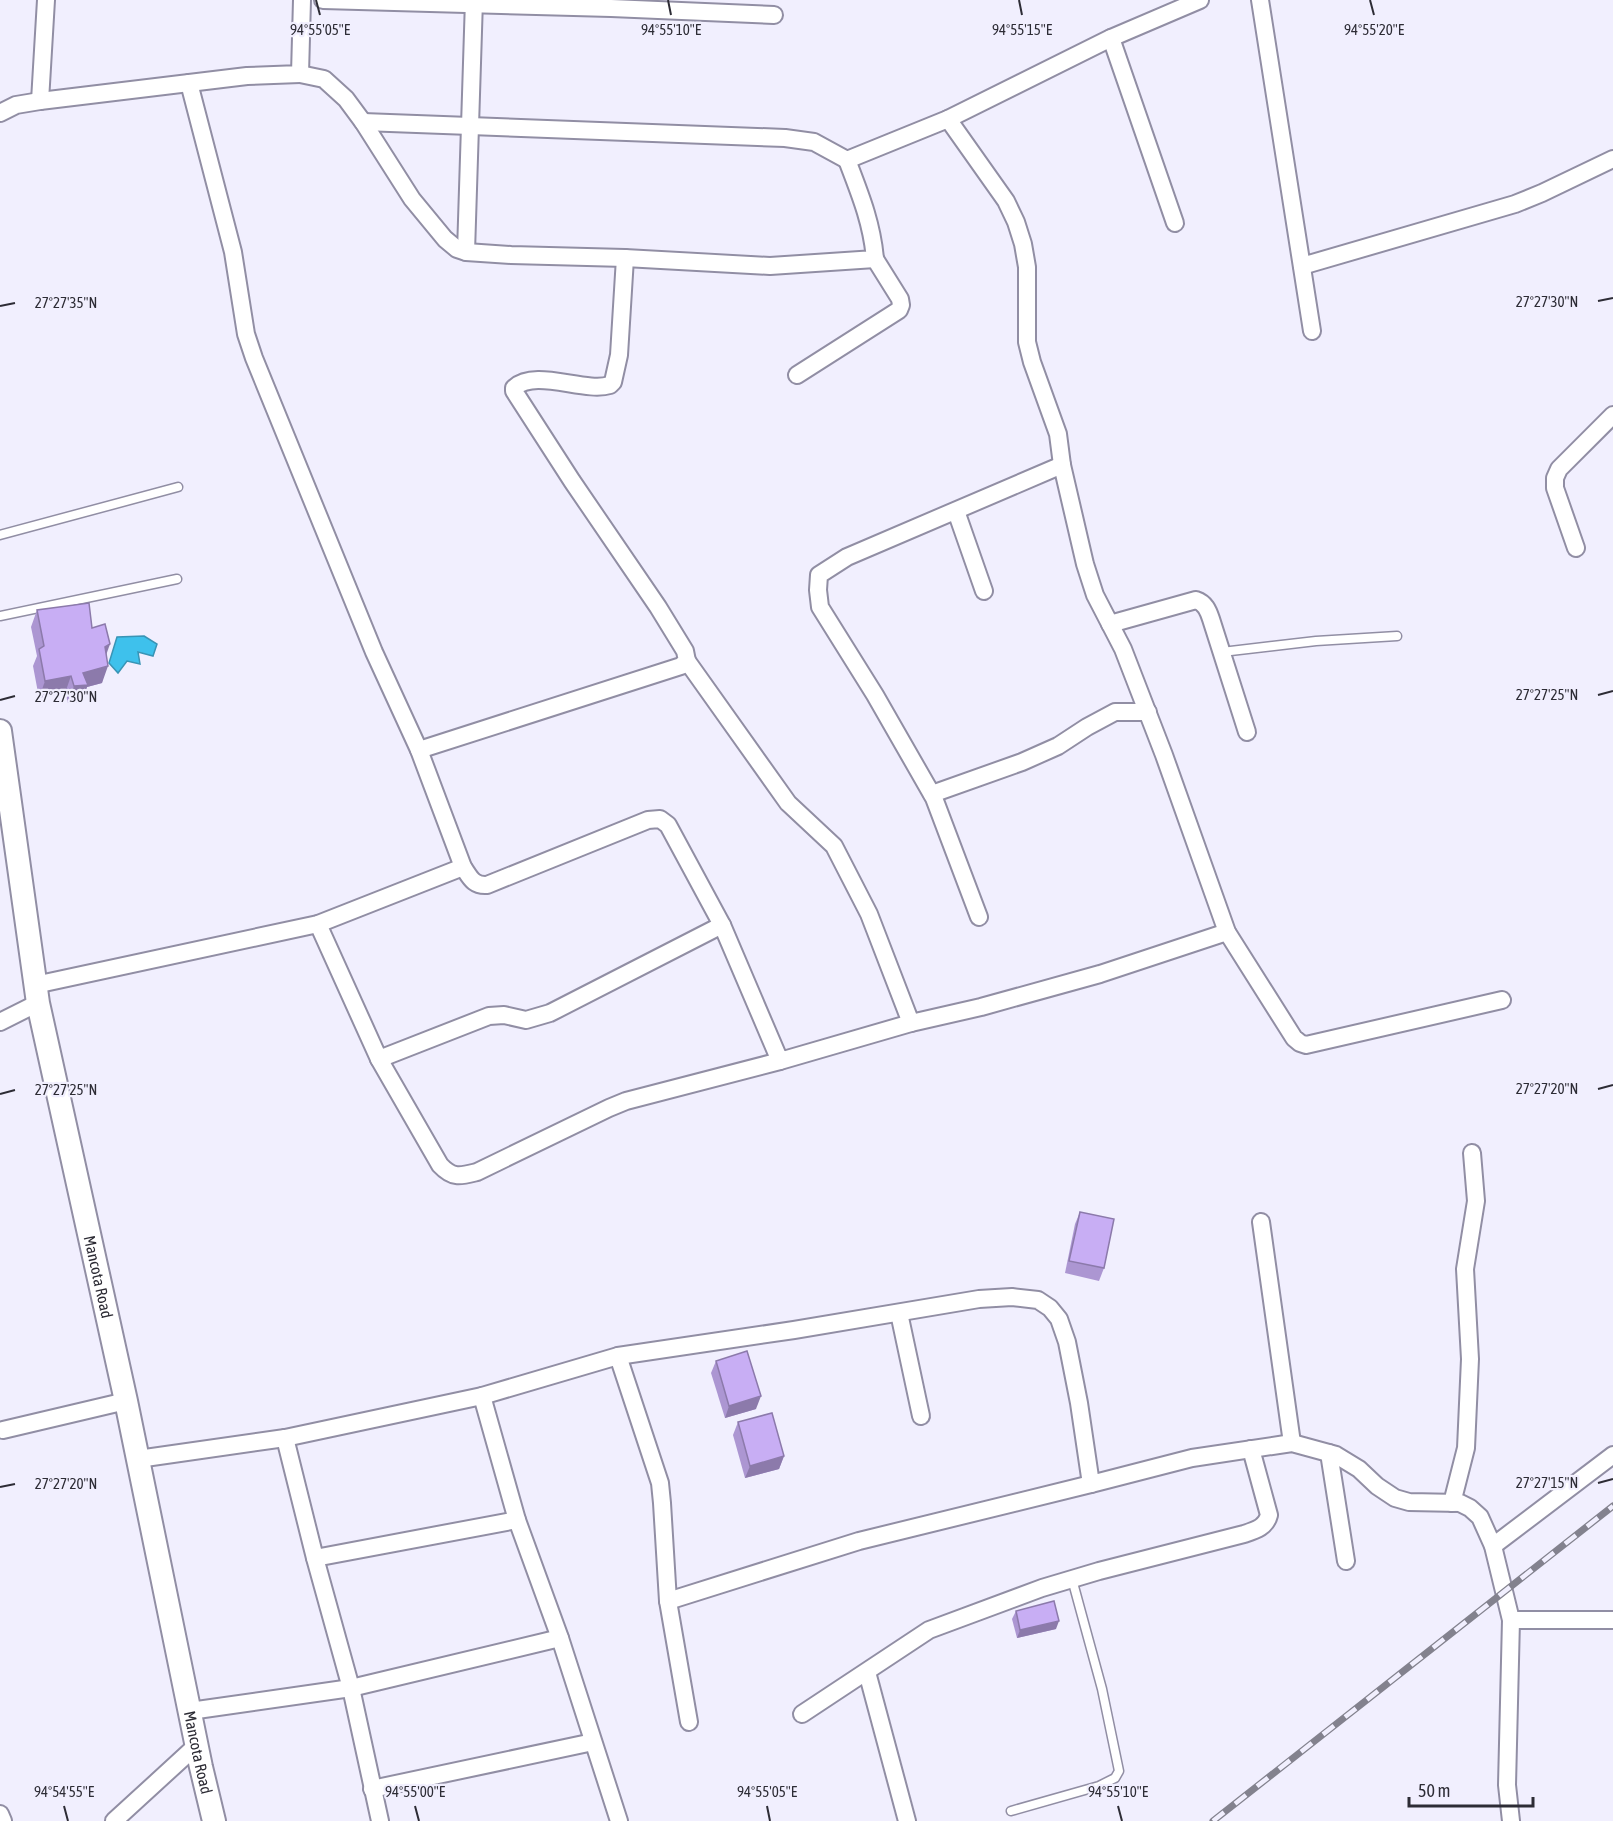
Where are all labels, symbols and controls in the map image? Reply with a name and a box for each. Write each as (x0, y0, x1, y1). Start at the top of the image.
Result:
text: 94°55'05"E (290, 21, 351, 38)
text: 94°55'10"E (641, 21, 702, 38)
text: 94°55'15"E (992, 21, 1053, 38)
text: 94°55'20"E (1344, 21, 1405, 38)
text: 27°27'30"N (1516, 293, 1578, 310)
text: 27°27'35"N (35, 294, 97, 311)
text: 27°27'25"N (1516, 686, 1578, 703)
text: 27°27'30"N (35, 688, 97, 705)
text: 27°27'20"N (1516, 1080, 1578, 1097)
text: 27°27'25"N (35, 1081, 97, 1098)
street label: Mancota Road (81, 1234, 116, 1320)
text: 27°27'15"N (1516, 1474, 1578, 1491)
text: 27°27'20"N (35, 1475, 97, 1492)
street label: Mancota Road (181, 1709, 216, 1796)
scale bar (1409, 1770, 1534, 1808)
text: 50 m (1418, 1780, 1450, 1801)
text: 94°54'55"E (34, 1783, 95, 1800)
text: 94°55'00"E (385, 1783, 446, 1800)
text: 94°55'05"E (737, 1783, 798, 1800)
text: 94°55'10"E (1088, 1783, 1149, 1800)

